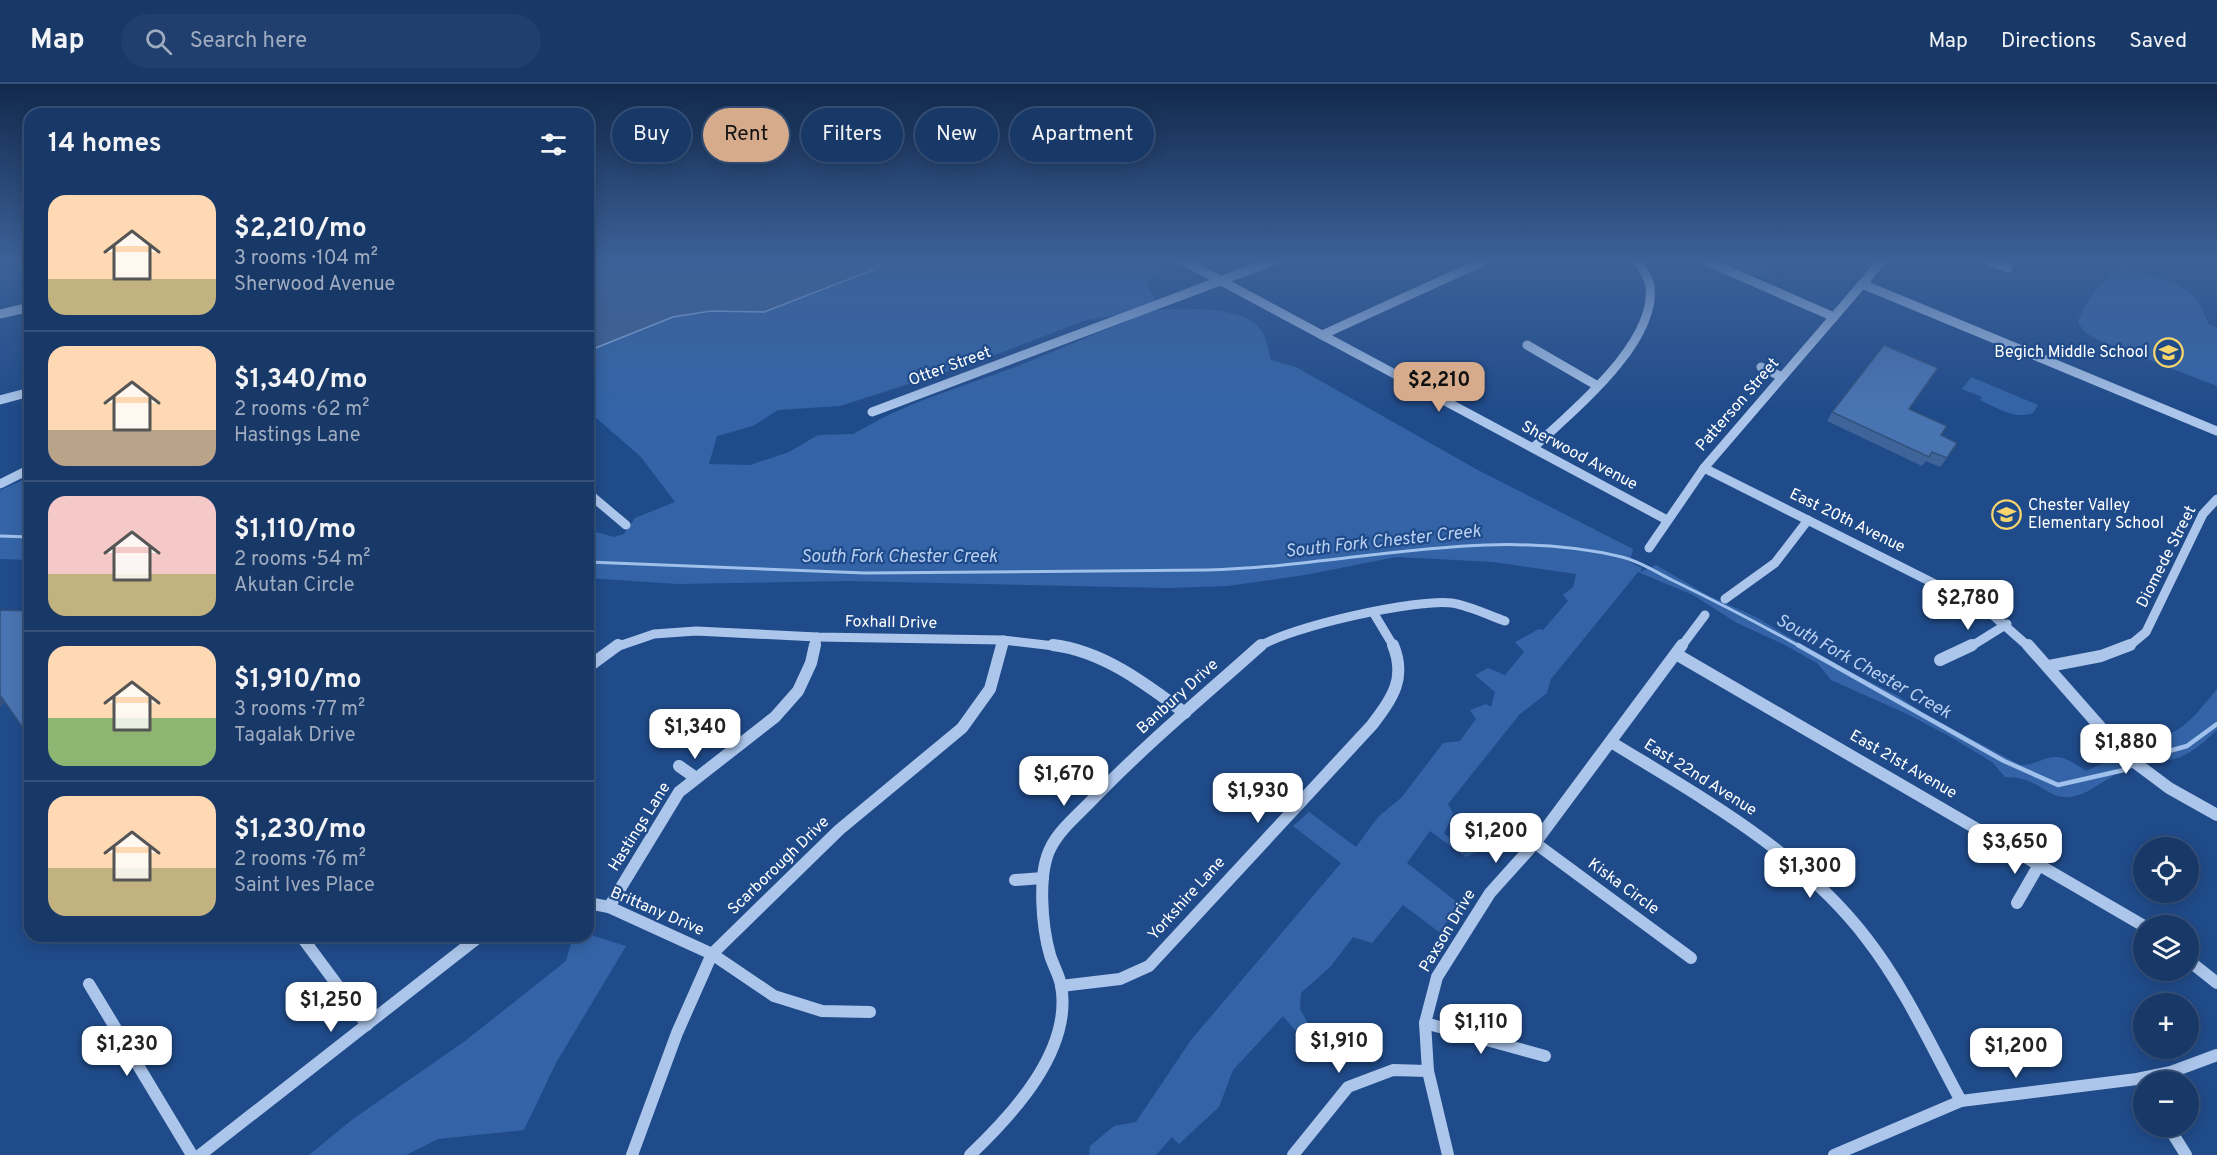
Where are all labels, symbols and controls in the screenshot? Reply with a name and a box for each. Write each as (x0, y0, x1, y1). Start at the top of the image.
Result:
search box (121, 14, 541, 68)
text: Map (30, 23, 85, 59)
icon: search (142, 25, 175, 58)
text: Search here (190, 28, 307, 55)
text: Map (1928, 28, 1968, 55)
text: Directions (2001, 28, 2096, 55)
text: Saved (2129, 28, 2187, 55)
chip: Buy (612, 108, 691, 162)
chip: Rent (703, 108, 789, 162)
chip: Filters (801, 108, 903, 162)
chip: New (915, 108, 998, 162)
chip: Apartment (1010, 108, 1154, 162)
text: 14 homes (48, 128, 162, 161)
icon: filters (537, 128, 570, 161)
text: $2,210/mo (234, 213, 367, 246)
icon: home (96, 219, 168, 291)
text: 3 rooms · 104 m² (234, 246, 378, 272)
text: Sherwood Avenue (234, 272, 395, 298)
school or university icon: Begich Middle School (2153, 337, 2185, 369)
street label: Otter Street (906, 343, 994, 391)
place label: Begich Middle School (1994, 343, 2148, 363)
street label: Patterson Street (1692, 354, 1784, 456)
pin: $2,210 (1390, 362, 1488, 413)
text: $1,340/mo (234, 364, 367, 397)
text: $2,210 (1408, 368, 1470, 394)
icon: home (96, 370, 168, 442)
text: 2 rooms · 62 m² (234, 397, 370, 423)
street label: Sherwood Avenue (1517, 417, 1641, 495)
text: Hastings Lane (234, 423, 361, 449)
street label: East 20th Avenue (1786, 484, 1908, 558)
place label: Chester Valley Elementary School (2028, 496, 2164, 534)
school or university icon: Chester Valley Elementary School (1991, 499, 2023, 531)
street label: Diomede Street (2133, 503, 2201, 611)
text: $1,110/mo (234, 514, 356, 547)
icon: home (96, 520, 168, 592)
water label: South Fork Chester Creek (1284, 520, 1483, 564)
water label: South Fork Chester Creek (801, 546, 998, 569)
text: 2 rooms · 54 m² (234, 547, 371, 573)
text: Akutan Circle (234, 573, 355, 599)
pin: $2,780 (1919, 580, 2017, 631)
text: $2,780 (1936, 586, 2000, 612)
water label: South Fork Chester Creek (1771, 609, 1955, 725)
street label: Foxhall Drive (845, 612, 937, 634)
street label: Banbury Drive (1133, 655, 1223, 739)
text: $1,910/mo (234, 664, 362, 697)
icon: home (96, 670, 168, 742)
text: 3 rooms · 77 m² (234, 697, 365, 723)
pin: $1,340 (646, 709, 744, 760)
text: $1,340 (663, 715, 727, 741)
text: Tagalak Drive (234, 723, 356, 749)
pin: $1,880 (2077, 724, 2175, 775)
street label: East 21st Avenue (1846, 726, 1960, 804)
text: $1,880 (2094, 730, 2158, 756)
street label: East 22nd Avenue (1640, 735, 1760, 821)
pin: $1,670 (1015, 756, 1113, 807)
text: $1,670 (1033, 762, 1095, 788)
pin: $1,930 (1209, 773, 1307, 824)
street label: Hastings Lane (605, 779, 675, 875)
text: $1,930 (1227, 779, 1289, 805)
street label: Scarborough Drive (724, 812, 834, 920)
pin: $1,200 (1447, 813, 1545, 864)
text: $1,230/mo (234, 814, 366, 847)
text: $1,200 (1464, 819, 1528, 845)
icon: home (96, 820, 168, 892)
pin: $3,650 (1966, 824, 2064, 875)
text: $3,650 (1982, 830, 2048, 856)
map controls (2133, 837, 2199, 1137)
button: locate (2133, 837, 2199, 903)
text: 2 rooms · 76 m² (234, 847, 366, 873)
pin: $1,300 (1761, 848, 1859, 899)
street label: Yorkshire Lane (1144, 853, 1230, 945)
street label: Kiska Circle (1583, 854, 1663, 920)
text: $1,300 (1778, 854, 1842, 880)
text: Saint Ives Place (234, 873, 375, 899)
street label: Brittany Drive (607, 883, 707, 941)
street label: Paxson Drive (1415, 886, 1481, 976)
button: layers (2133, 915, 2199, 981)
pin: $1,250 (282, 982, 380, 1033)
text: $1,250 (300, 988, 362, 1014)
button: + (2133, 993, 2199, 1059)
pin: $1,110 (1432, 1004, 1530, 1055)
text: $1,110 (1454, 1010, 1508, 1036)
pin: $1,910 (1290, 1023, 1388, 1074)
pin: $1,230 (78, 1026, 176, 1077)
pin: $1,200 (1967, 1028, 2065, 1079)
text: $1,910 (1310, 1029, 1368, 1055)
text: $1,230 (96, 1032, 158, 1058)
text: $1,200 (1984, 1034, 2048, 1060)
button: − (2133, 1071, 2199, 1137)

